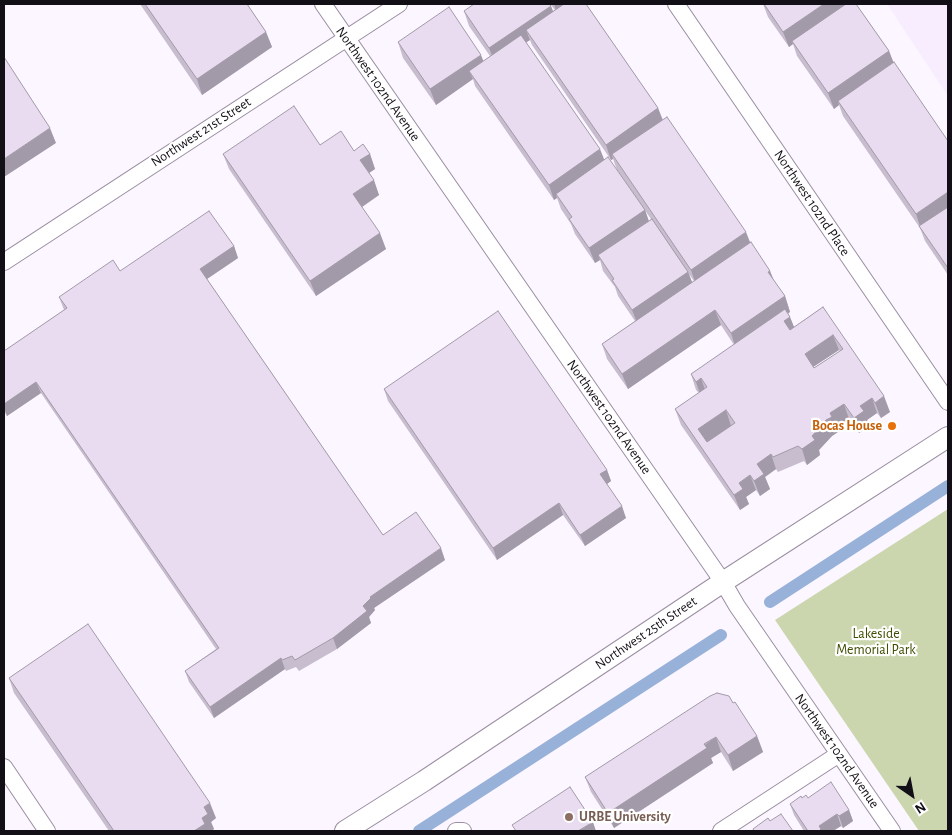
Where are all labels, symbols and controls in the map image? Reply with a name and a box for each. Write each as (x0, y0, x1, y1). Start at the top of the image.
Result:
street label: Northwest 102nd Avenue (332, 24, 424, 144)
street label: Northwest 21st Street (148, 93, 254, 171)
street label: Northwest 102nd Place (770, 147, 854, 259)
street label: Northwest 102nd Avenue (563, 357, 655, 477)
place label: Bocas House (812, 418, 882, 434)
marker: Bocas House (886, 420, 898, 432)
street label: Northwest 25th Street (592, 593, 700, 673)
park label: Lakeside Memorial Park (836, 626, 916, 658)
street label: Northwest 102nd Avenue (791, 691, 883, 811)
north arrow (887, 770, 937, 820)
text: N (912, 799, 928, 816)
place label: URBE University (579, 809, 671, 825)
marker: URBE University (563, 811, 575, 823)

